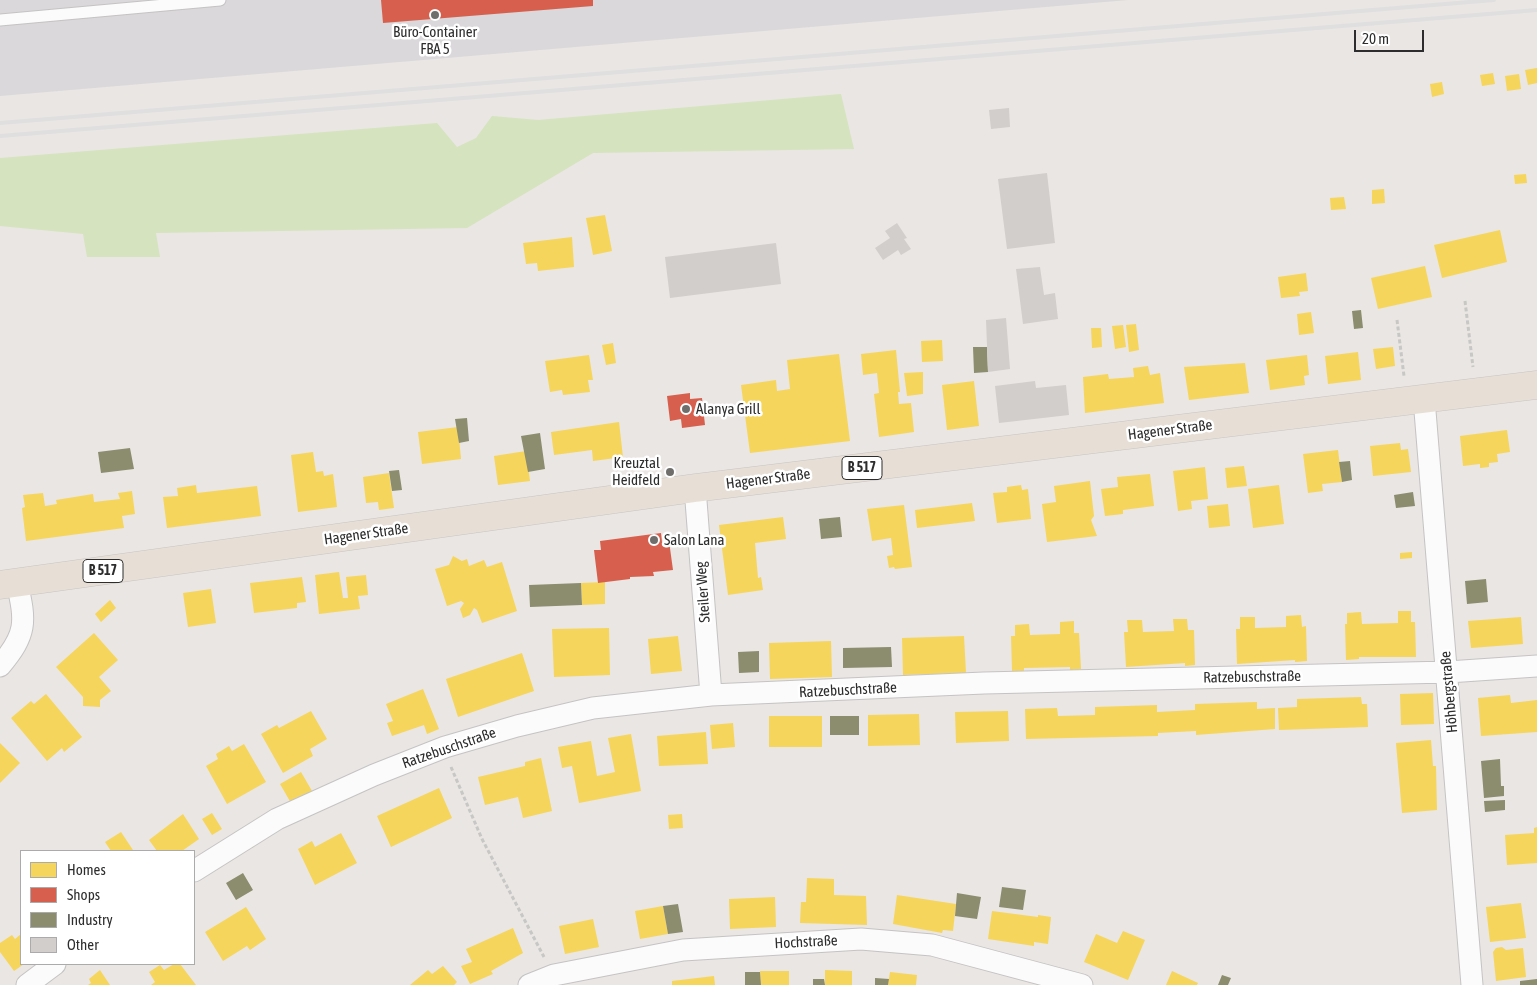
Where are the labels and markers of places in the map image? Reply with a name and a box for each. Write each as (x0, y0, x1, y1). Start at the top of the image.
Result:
marker: Büro-Container FBA 5 (429, 9, 441, 21)
place label: Büro-Container FBA 5 (393, 23, 477, 58)
place label: Alanya Grill (696, 400, 760, 418)
marker: Alanya Grill (680, 403, 692, 415)
place label: Kreuztal Heidfeld (612, 454, 660, 489)
marker: Kreuztal Heidfeld (664, 466, 676, 478)
place label: Salon Lana (664, 531, 725, 549)
marker: Salon Lana (648, 534, 660, 546)

